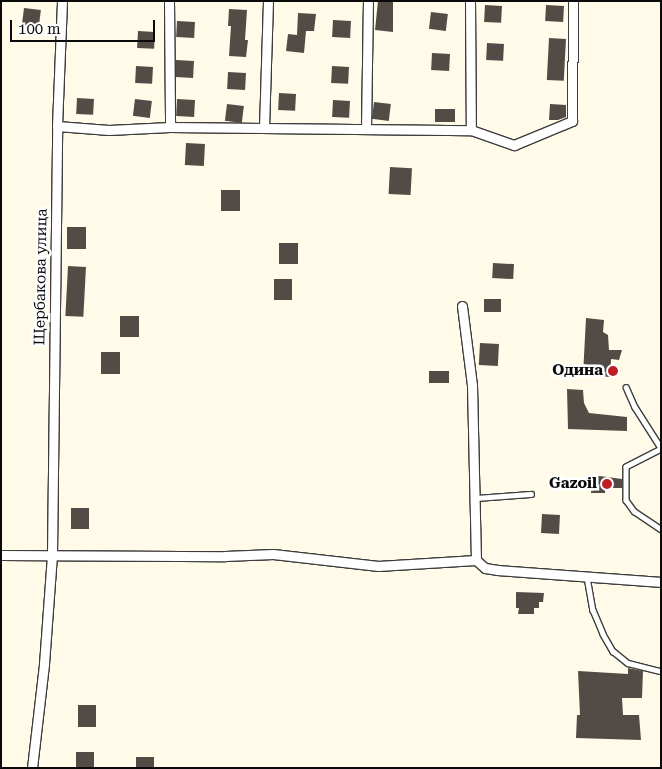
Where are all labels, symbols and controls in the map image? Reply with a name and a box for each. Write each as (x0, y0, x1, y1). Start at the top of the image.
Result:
scale bar (12, 10, 158, 42)
text: 100 m (18, 20, 61, 38)
street label: Щербакова улица (31, 208, 51, 346)
place label: Одина (552, 362, 603, 380)
marker: Одина (607, 365, 619, 377)
place label: Gazoil (549, 475, 597, 493)
marker: Gazoil (601, 478, 613, 490)

